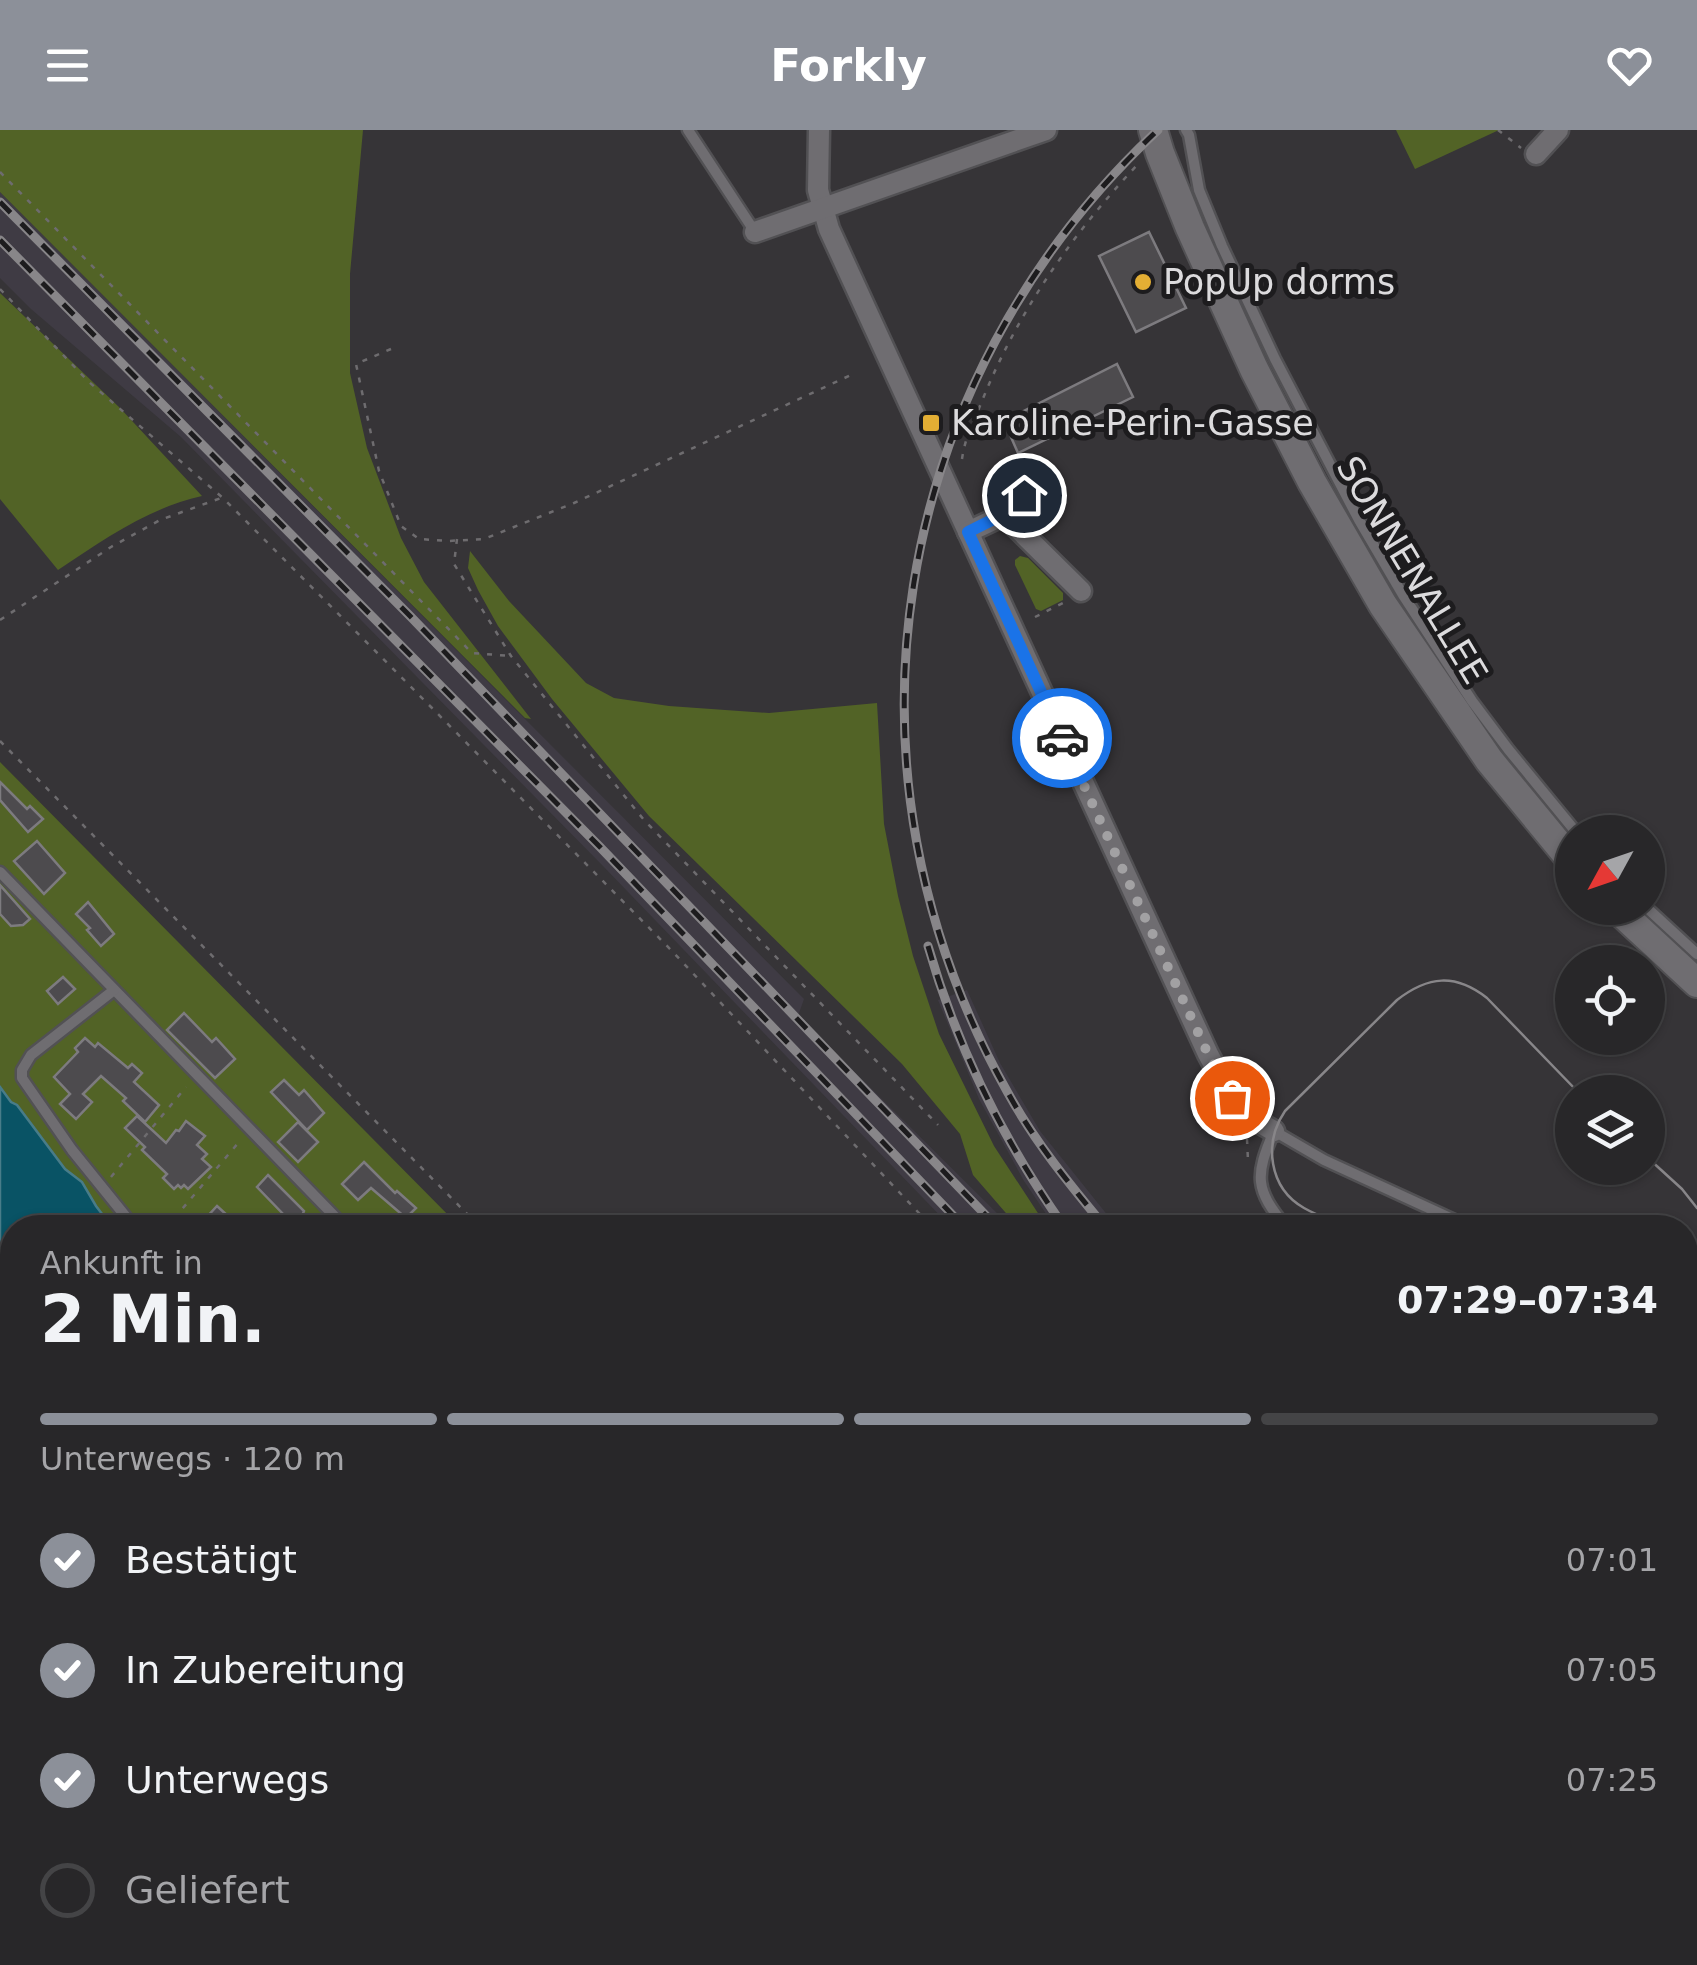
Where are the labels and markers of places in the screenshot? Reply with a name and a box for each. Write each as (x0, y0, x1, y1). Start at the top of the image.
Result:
place label: PopUp dorms (1163, 262, 1395, 302)
marker: PopUp dorms (1132, 271, 1154, 293)
place label: Karoline-Perin-Gasse (951, 403, 1314, 443)
marker: Karoline-Perin-Gasse (920, 412, 942, 434)
pin (982, 453, 1067, 538)
pin (1190, 1056, 1275, 1141)

